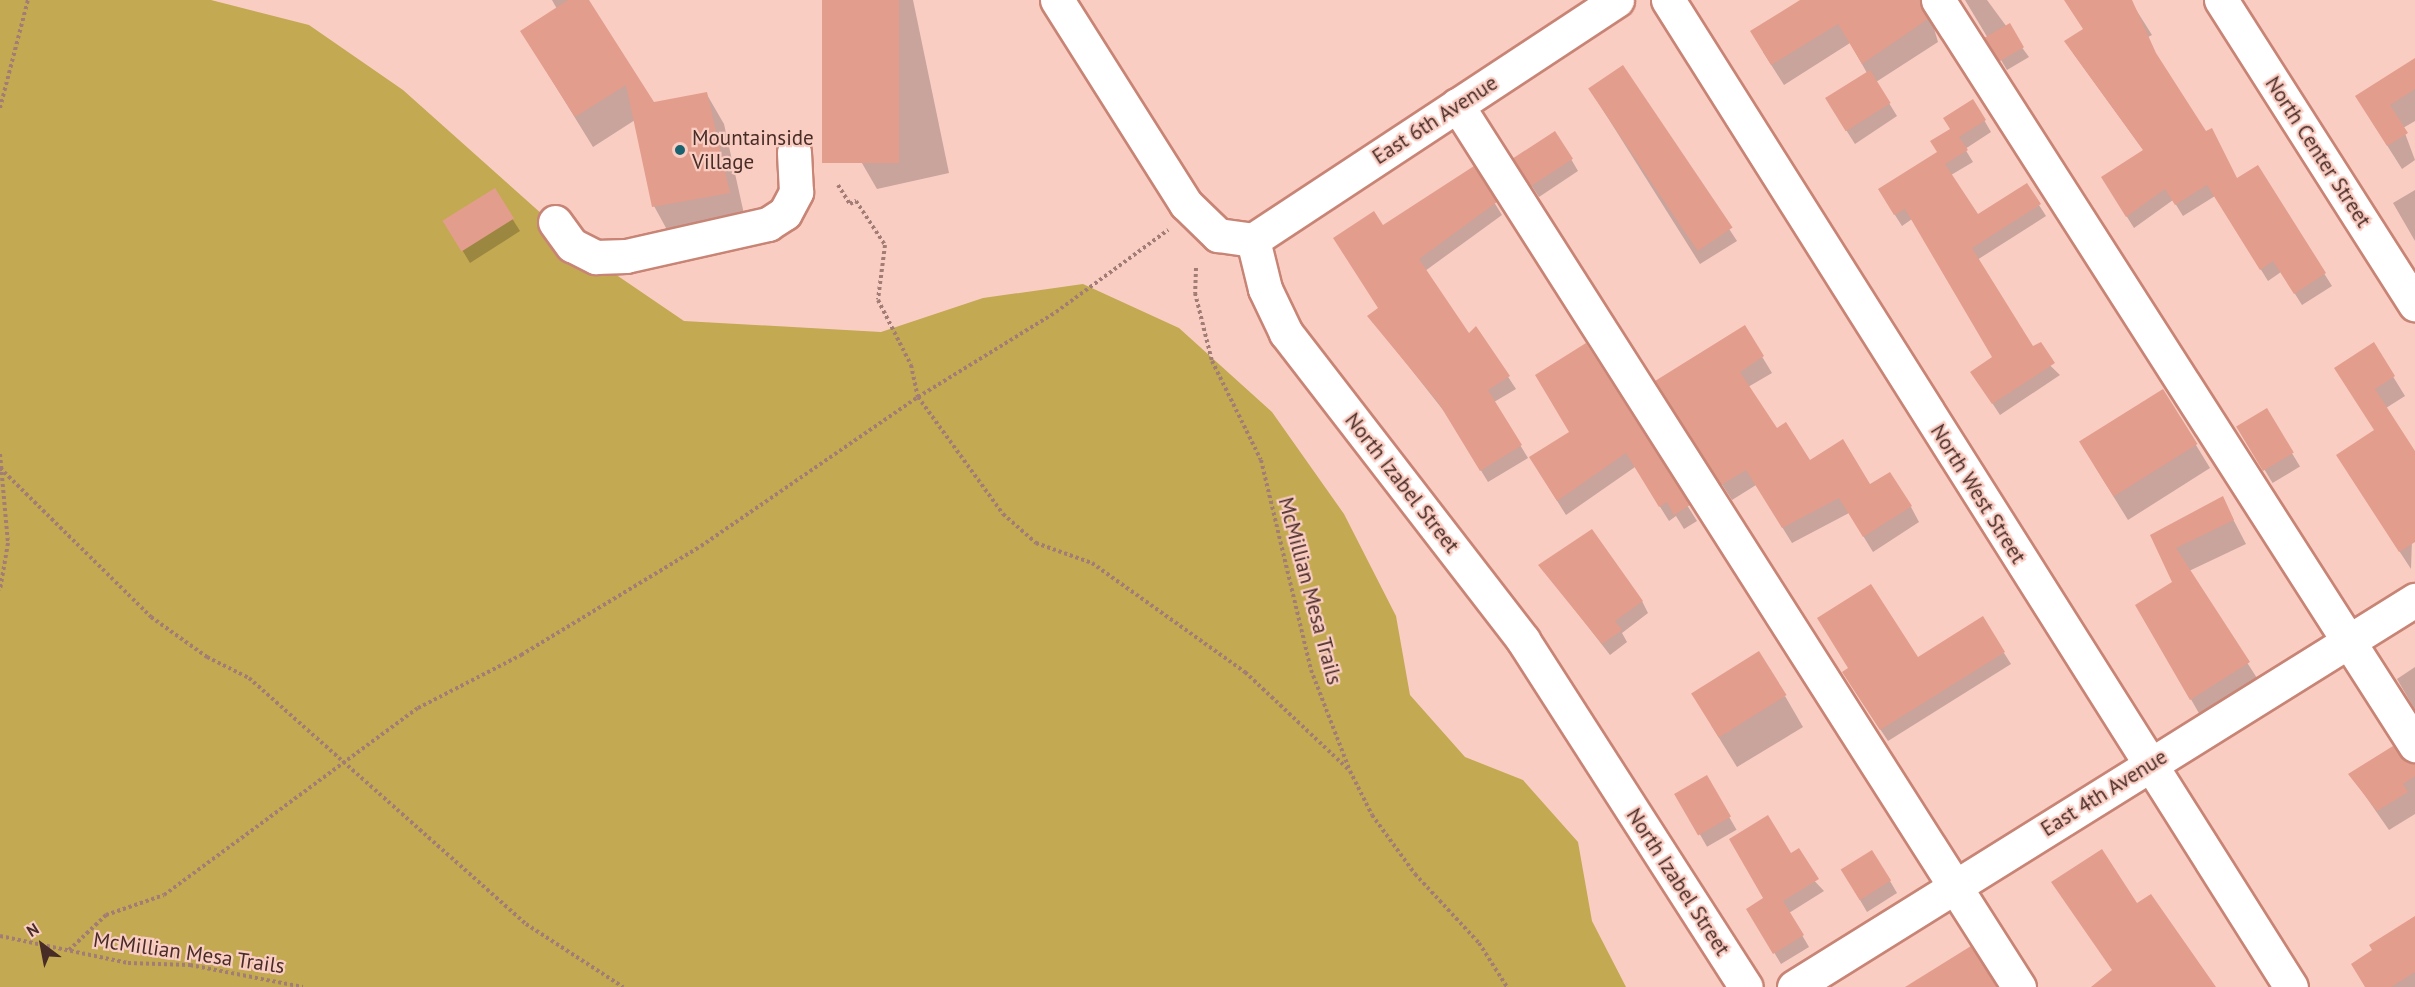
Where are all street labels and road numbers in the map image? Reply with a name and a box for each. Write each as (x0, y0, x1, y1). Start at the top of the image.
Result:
street label: East 6th Avenue (1368, 70, 1502, 170)
street label: North Center Street (2260, 72, 2376, 232)
street label: North Izabel Street (1340, 408, 1464, 558)
street label: North West Street (1925, 420, 2031, 568)
street label: McMillian Mesa Trails (1273, 494, 1347, 688)
street label: East 4th Avenue (2036, 744, 2172, 842)
street label: North Izabel Street (1621, 804, 1735, 960)
street label: McMillian Mesa Trails (91, 927, 287, 979)

